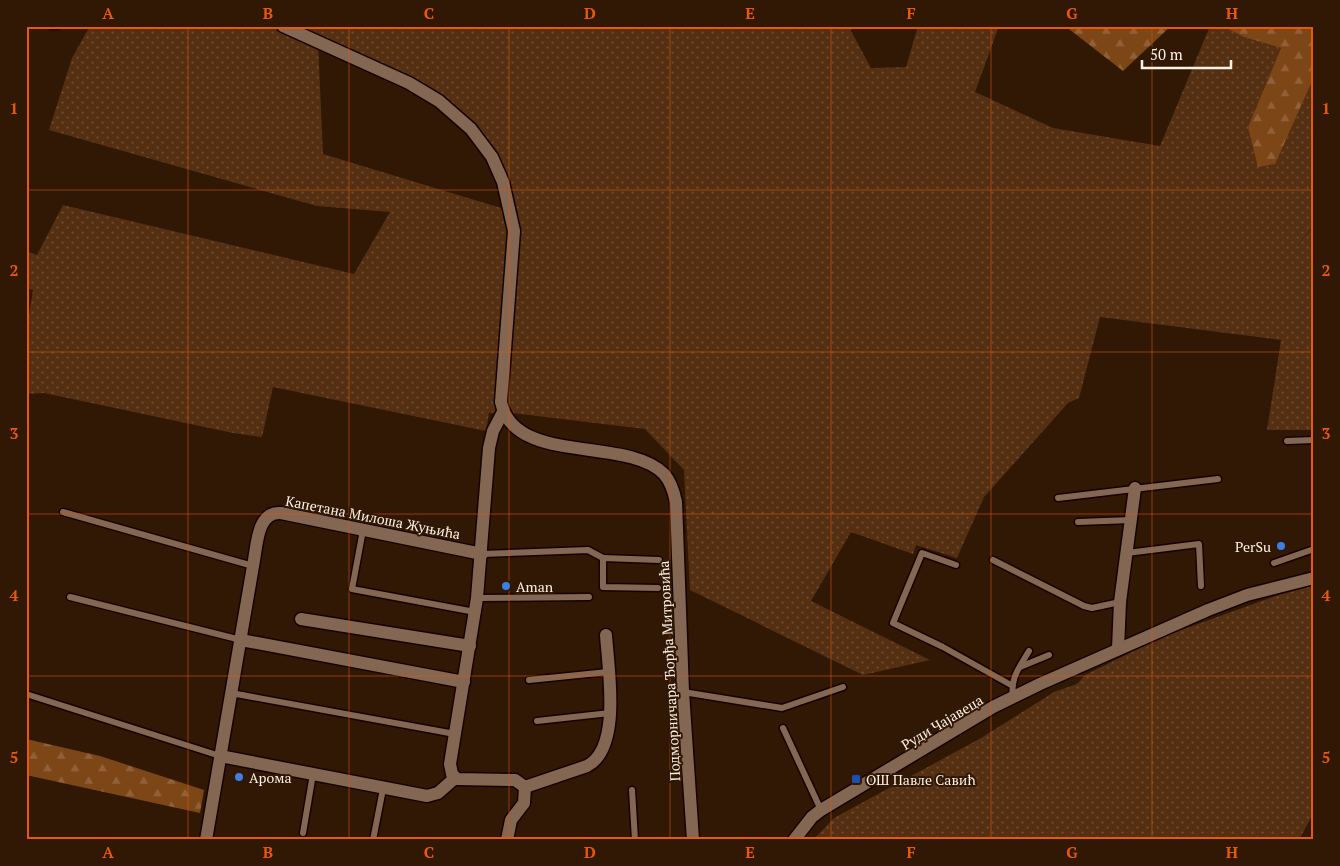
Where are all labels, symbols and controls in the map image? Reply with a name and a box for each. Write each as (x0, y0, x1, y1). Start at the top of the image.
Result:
text: A (102, 2, 114, 24)
text: B (263, 2, 273, 24)
text: C (424, 2, 434, 24)
text: D (584, 2, 596, 24)
text: E (745, 2, 755, 24)
text: F (906, 2, 916, 24)
text: G (1066, 2, 1078, 24)
text: H (1226, 2, 1238, 24)
scale bar (1142, 38, 1231, 70)
text: 50 m (1150, 44, 1183, 64)
text: 1 (9, 97, 19, 119)
text: 1 (1321, 97, 1331, 119)
text: 2 (9, 259, 19, 281)
text: 2 (1321, 259, 1331, 281)
text: 3 (9, 422, 19, 444)
text: 3 (1321, 422, 1331, 444)
street label: Капетана Милоша Жуњића (284, 491, 462, 543)
place label: PerSu (1235, 537, 1271, 556)
marker: PerSu (1275, 540, 1287, 552)
street label: Подморничара Ђорђа Митровића (654, 560, 684, 782)
place label: Aman (516, 577, 554, 596)
marker: Aman (500, 580, 512, 592)
text: 4 (9, 584, 19, 606)
text: 4 (1321, 584, 1331, 606)
street label: Руди Чајавеца (898, 690, 986, 754)
text: 5 (9, 746, 19, 768)
text: 5 (1321, 746, 1331, 768)
place label: Арома (249, 768, 292, 787)
place label: ОШ Павле Савић (866, 770, 976, 789)
marker: Арома (233, 771, 245, 783)
marker: ОШ Павле Савић (850, 773, 862, 785)
text: A (102, 841, 114, 863)
text: B (263, 841, 273, 863)
text: C (424, 841, 434, 863)
text: D (584, 841, 596, 863)
text: E (745, 841, 755, 863)
text: F (906, 841, 916, 863)
text: G (1066, 841, 1078, 863)
text: H (1226, 841, 1238, 863)

